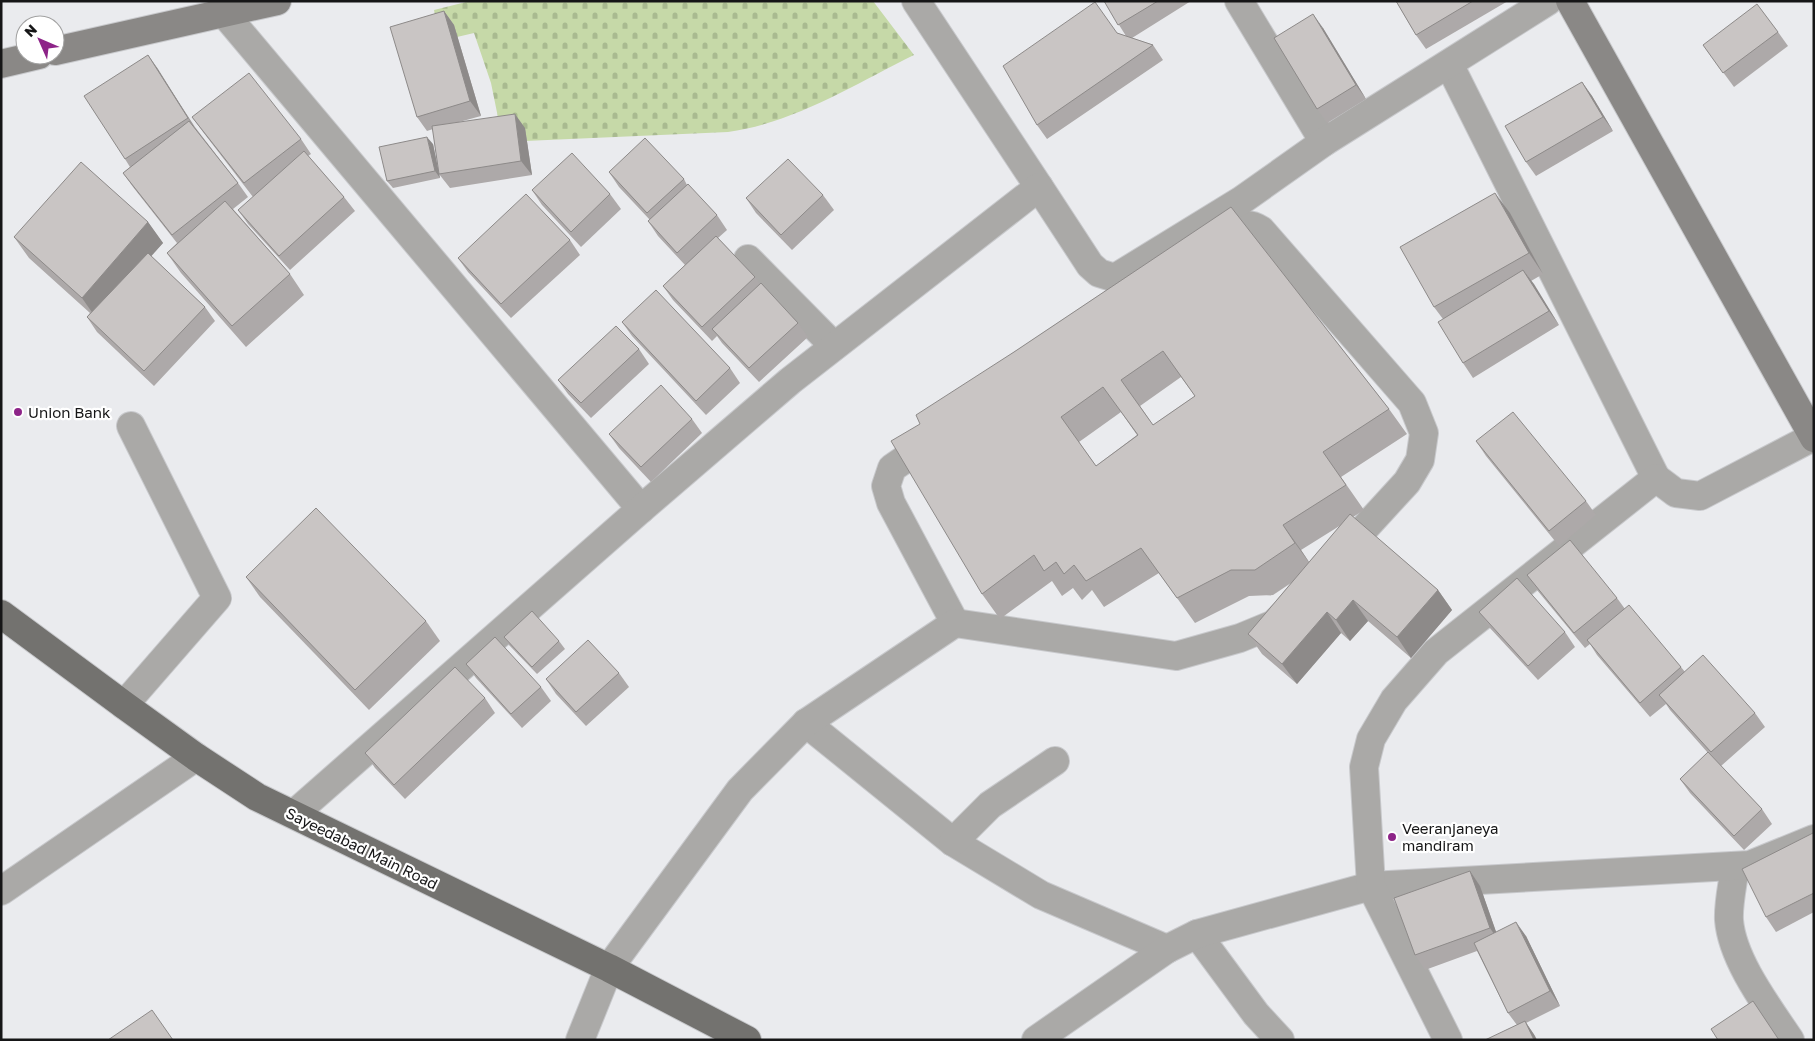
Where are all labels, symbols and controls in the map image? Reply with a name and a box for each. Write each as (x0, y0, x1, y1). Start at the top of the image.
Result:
north arrow (15, 15, 65, 65)
text: N (21, 21, 40, 40)
place label: Union Bank (28, 403, 111, 421)
marker: Union Bank (12, 406, 24, 418)
street label: Sayeedabad Main Road (283, 803, 441, 893)
place label: Veeranjaneya mandiram (1402, 819, 1499, 854)
marker: Veeranjaneya mandiram (1386, 831, 1398, 843)

